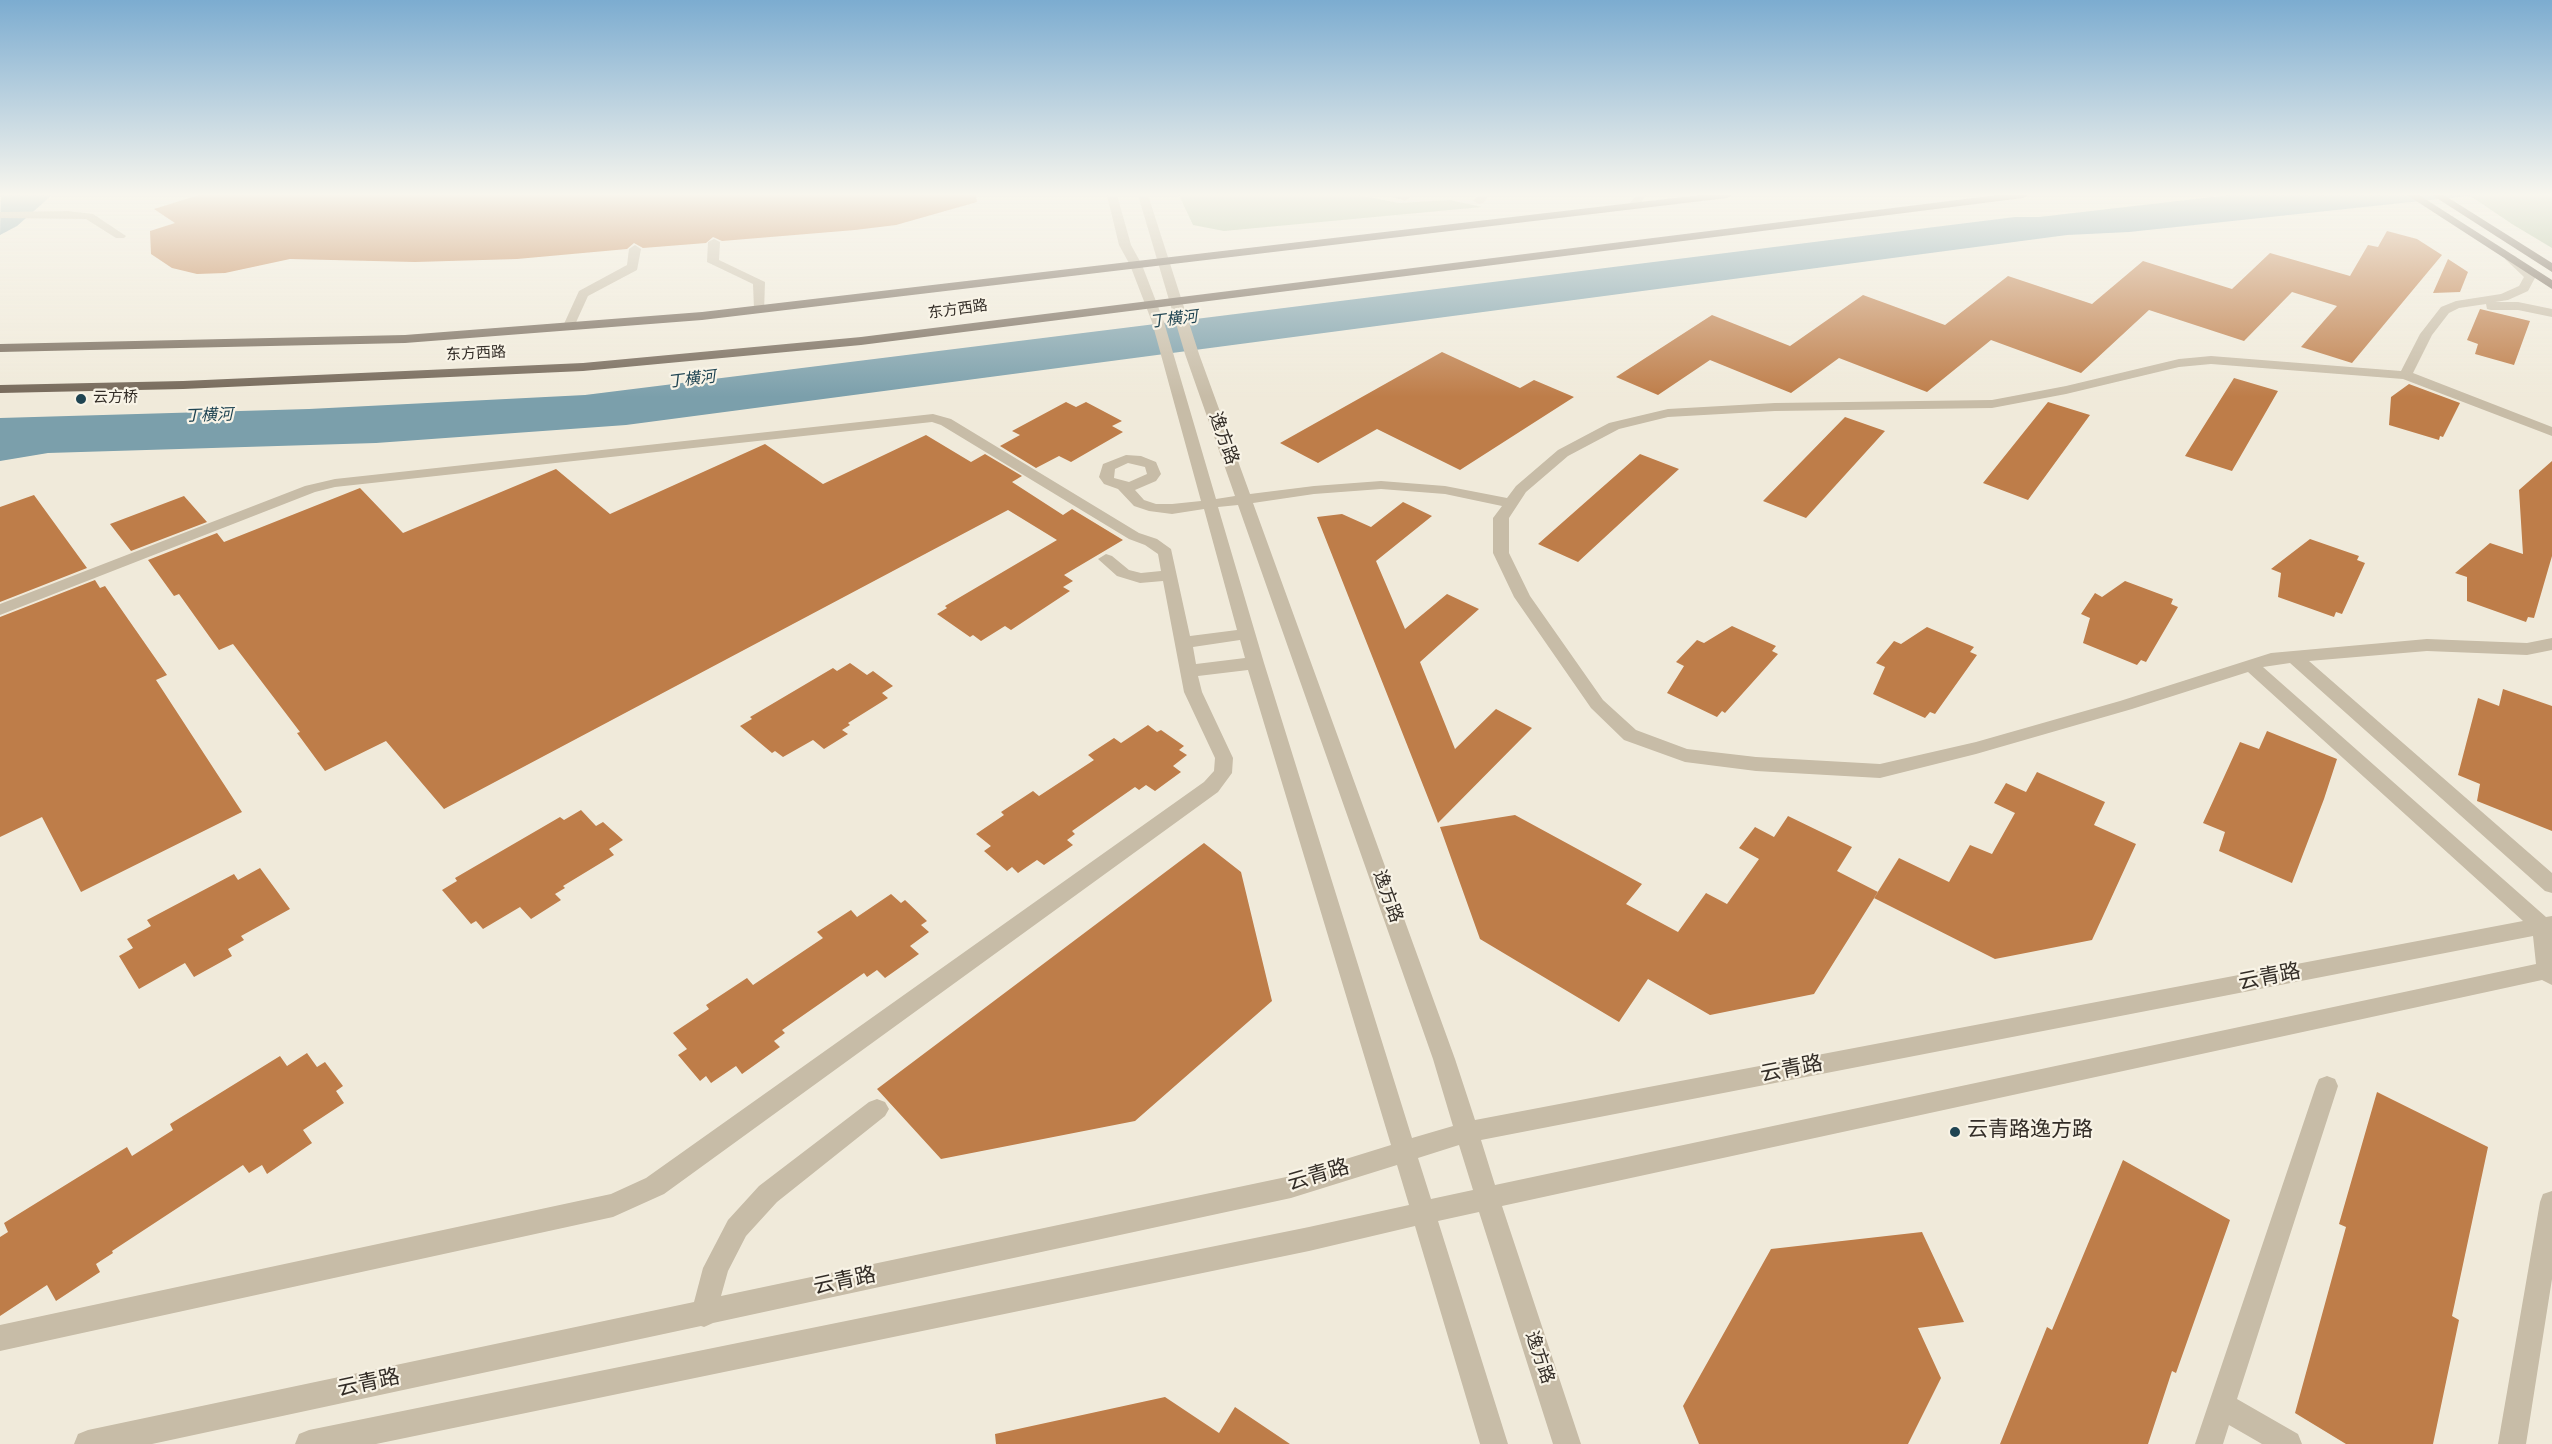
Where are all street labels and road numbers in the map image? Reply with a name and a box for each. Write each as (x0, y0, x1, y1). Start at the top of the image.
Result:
street label: 东方西路 (927, 298, 989, 324)
street label: 东方西路 (446, 344, 506, 366)
street label: 逸方路 (1203, 410, 1241, 468)
street label: 逸方路 (1367, 868, 1405, 926)
street label: 云青路 (2237, 961, 2303, 997)
street label: 云青路 (1759, 1053, 1825, 1089)
street label: 云青路 (1285, 1156, 1353, 1198)
street label: 云青路 (812, 1264, 878, 1302)
street label: 逸方路 (1519, 1329, 1557, 1387)
street label: 云青路 (336, 1366, 402, 1404)

